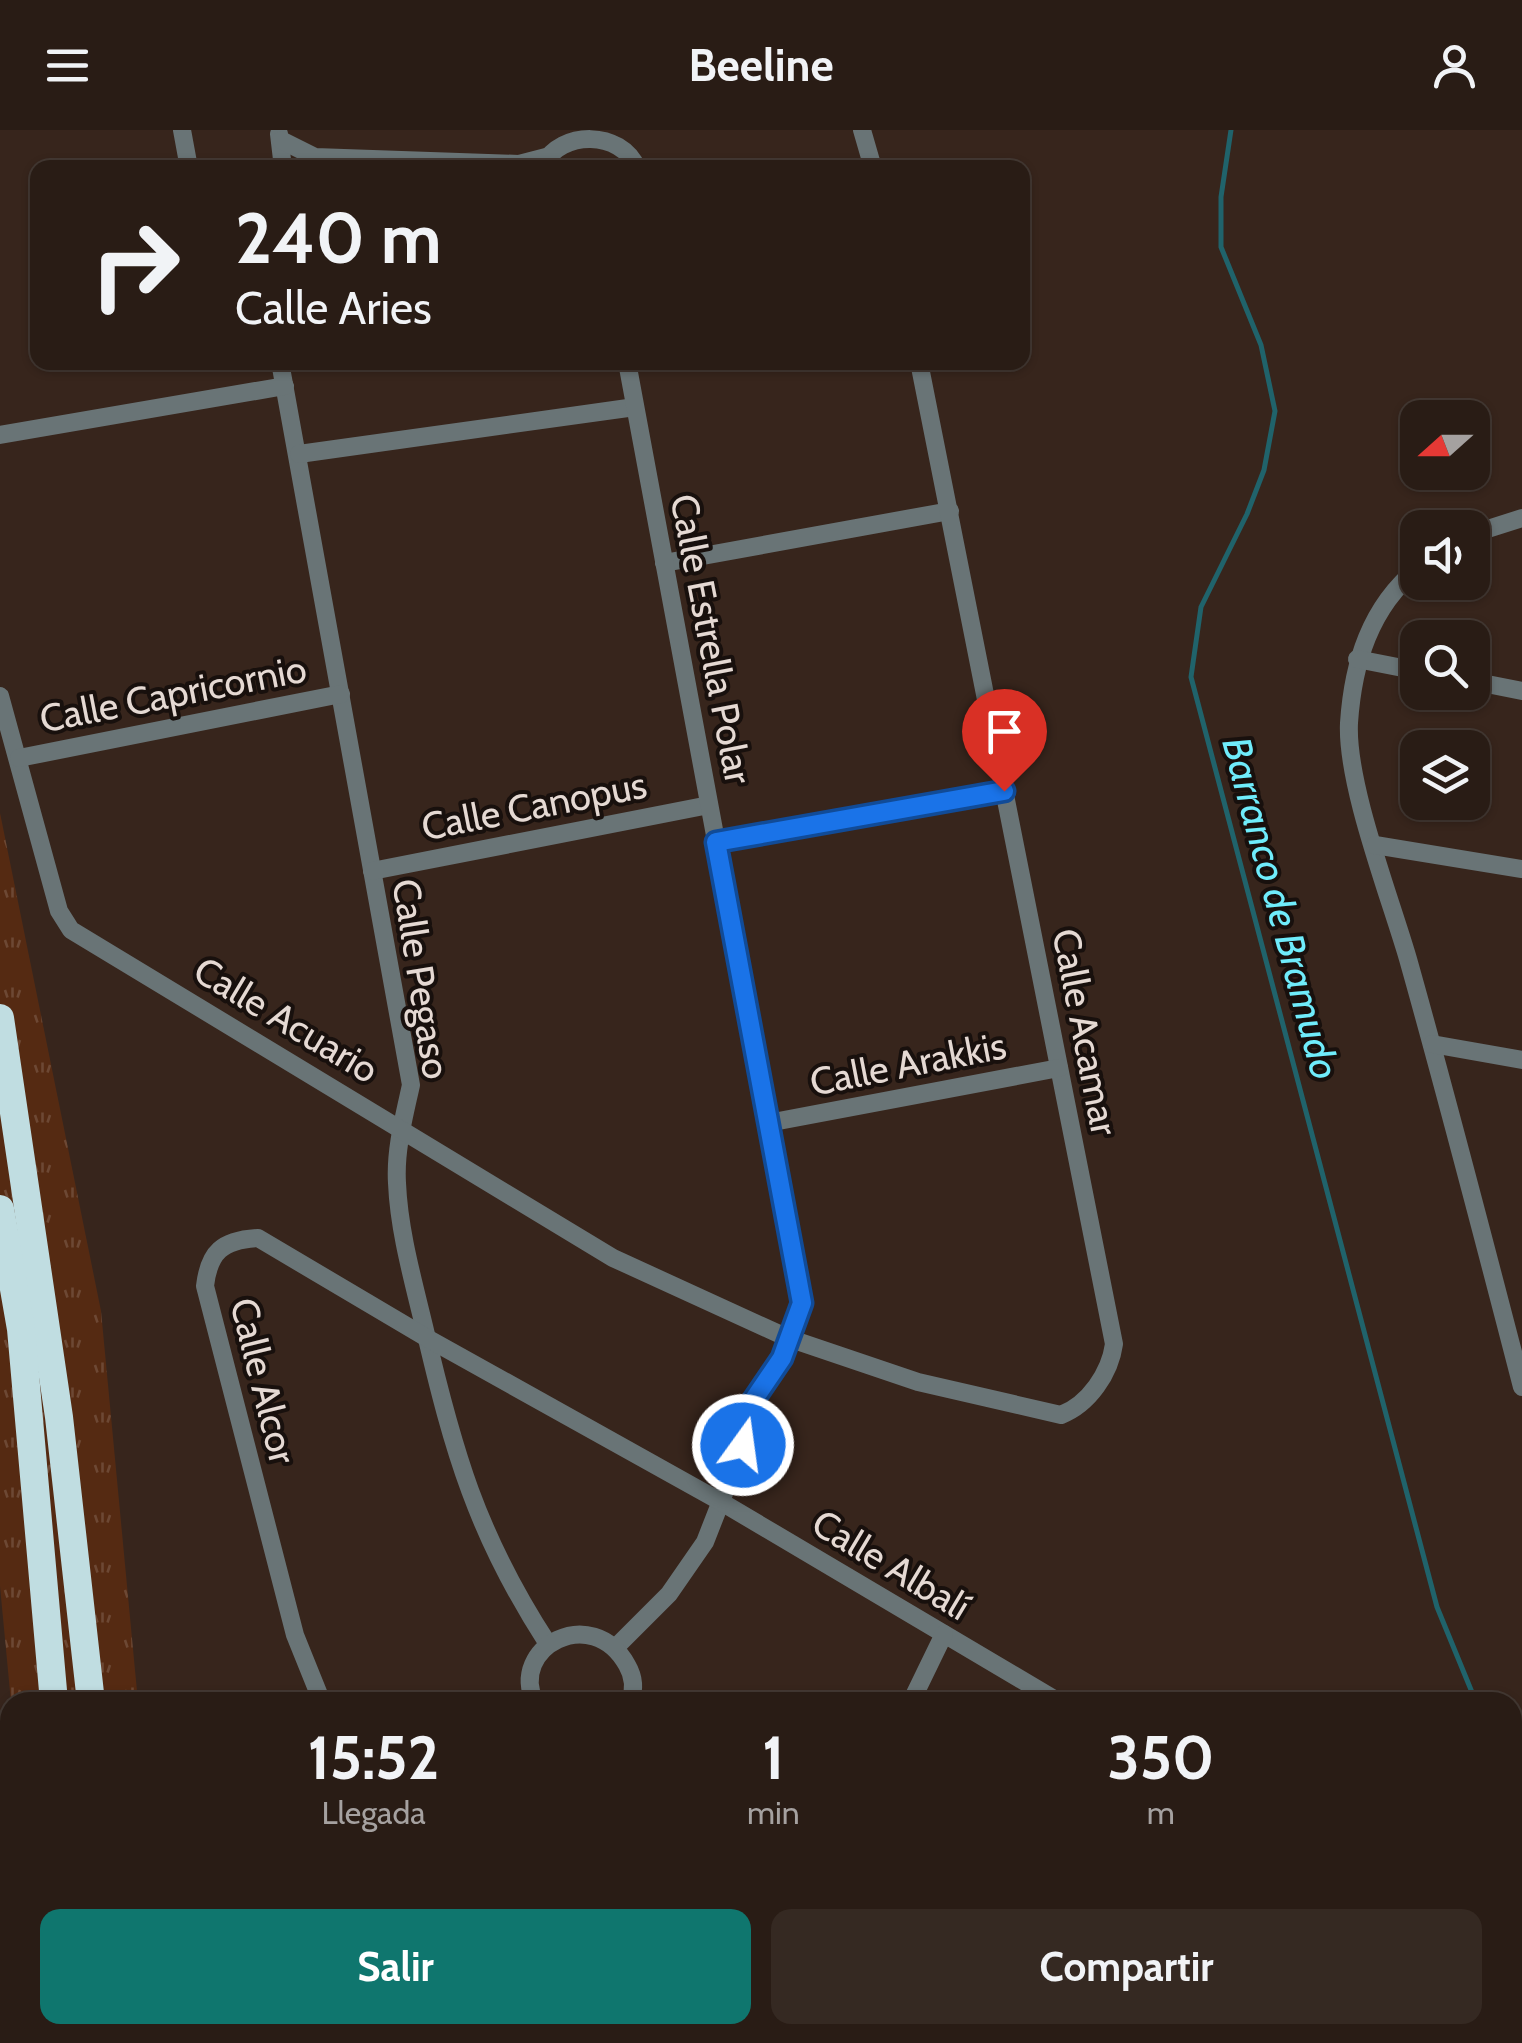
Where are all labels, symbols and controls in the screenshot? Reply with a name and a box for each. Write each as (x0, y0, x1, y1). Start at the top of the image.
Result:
icon: menu (40, 38, 95, 93)
text: Beeline (688, 38, 834, 92)
icon: person (1427, 38, 1482, 93)
text: 240 m (235, 195, 442, 281)
icon: right (70, 200, 200, 330)
text: Calle Aries (235, 281, 432, 335)
north arrow (1400, 400, 1490, 490)
map controls (1400, 400, 1490, 820)
street label: Calle Estrella Polar (660, 490, 763, 788)
button: sound (1400, 510, 1490, 600)
button: search (1400, 620, 1490, 710)
street label: Calle Capricornio (36, 645, 310, 742)
pin (962, 689, 1047, 792)
icon: arrive (977, 704, 1032, 759)
button: layers (1400, 730, 1490, 820)
water label: Barranco de Bramudo (1212, 731, 1351, 1084)
street label: Calle Canopus (418, 761, 650, 850)
street label: Calle Pegaso (382, 876, 460, 1082)
street label: Calle Acamar (1042, 925, 1129, 1139)
street label: Calle Acuario (186, 946, 387, 1093)
street label: Calle Arakkis (806, 1021, 1010, 1106)
street label: Calle Alcor (220, 1293, 307, 1469)
position arrow (691, 1393, 795, 1497)
street label: Calle Albalí (804, 1499, 979, 1630)
text: 15:52 (308, 1721, 439, 1794)
text: 1 (762, 1721, 784, 1794)
text: 350 (1107, 1721, 1214, 1794)
text: Llegada (321, 1793, 426, 1832)
text: min (747, 1793, 800, 1832)
text: m (1147, 1793, 1175, 1832)
button: Salir (40, 1909, 751, 2024)
button: Compartir (771, 1909, 1482, 2024)

